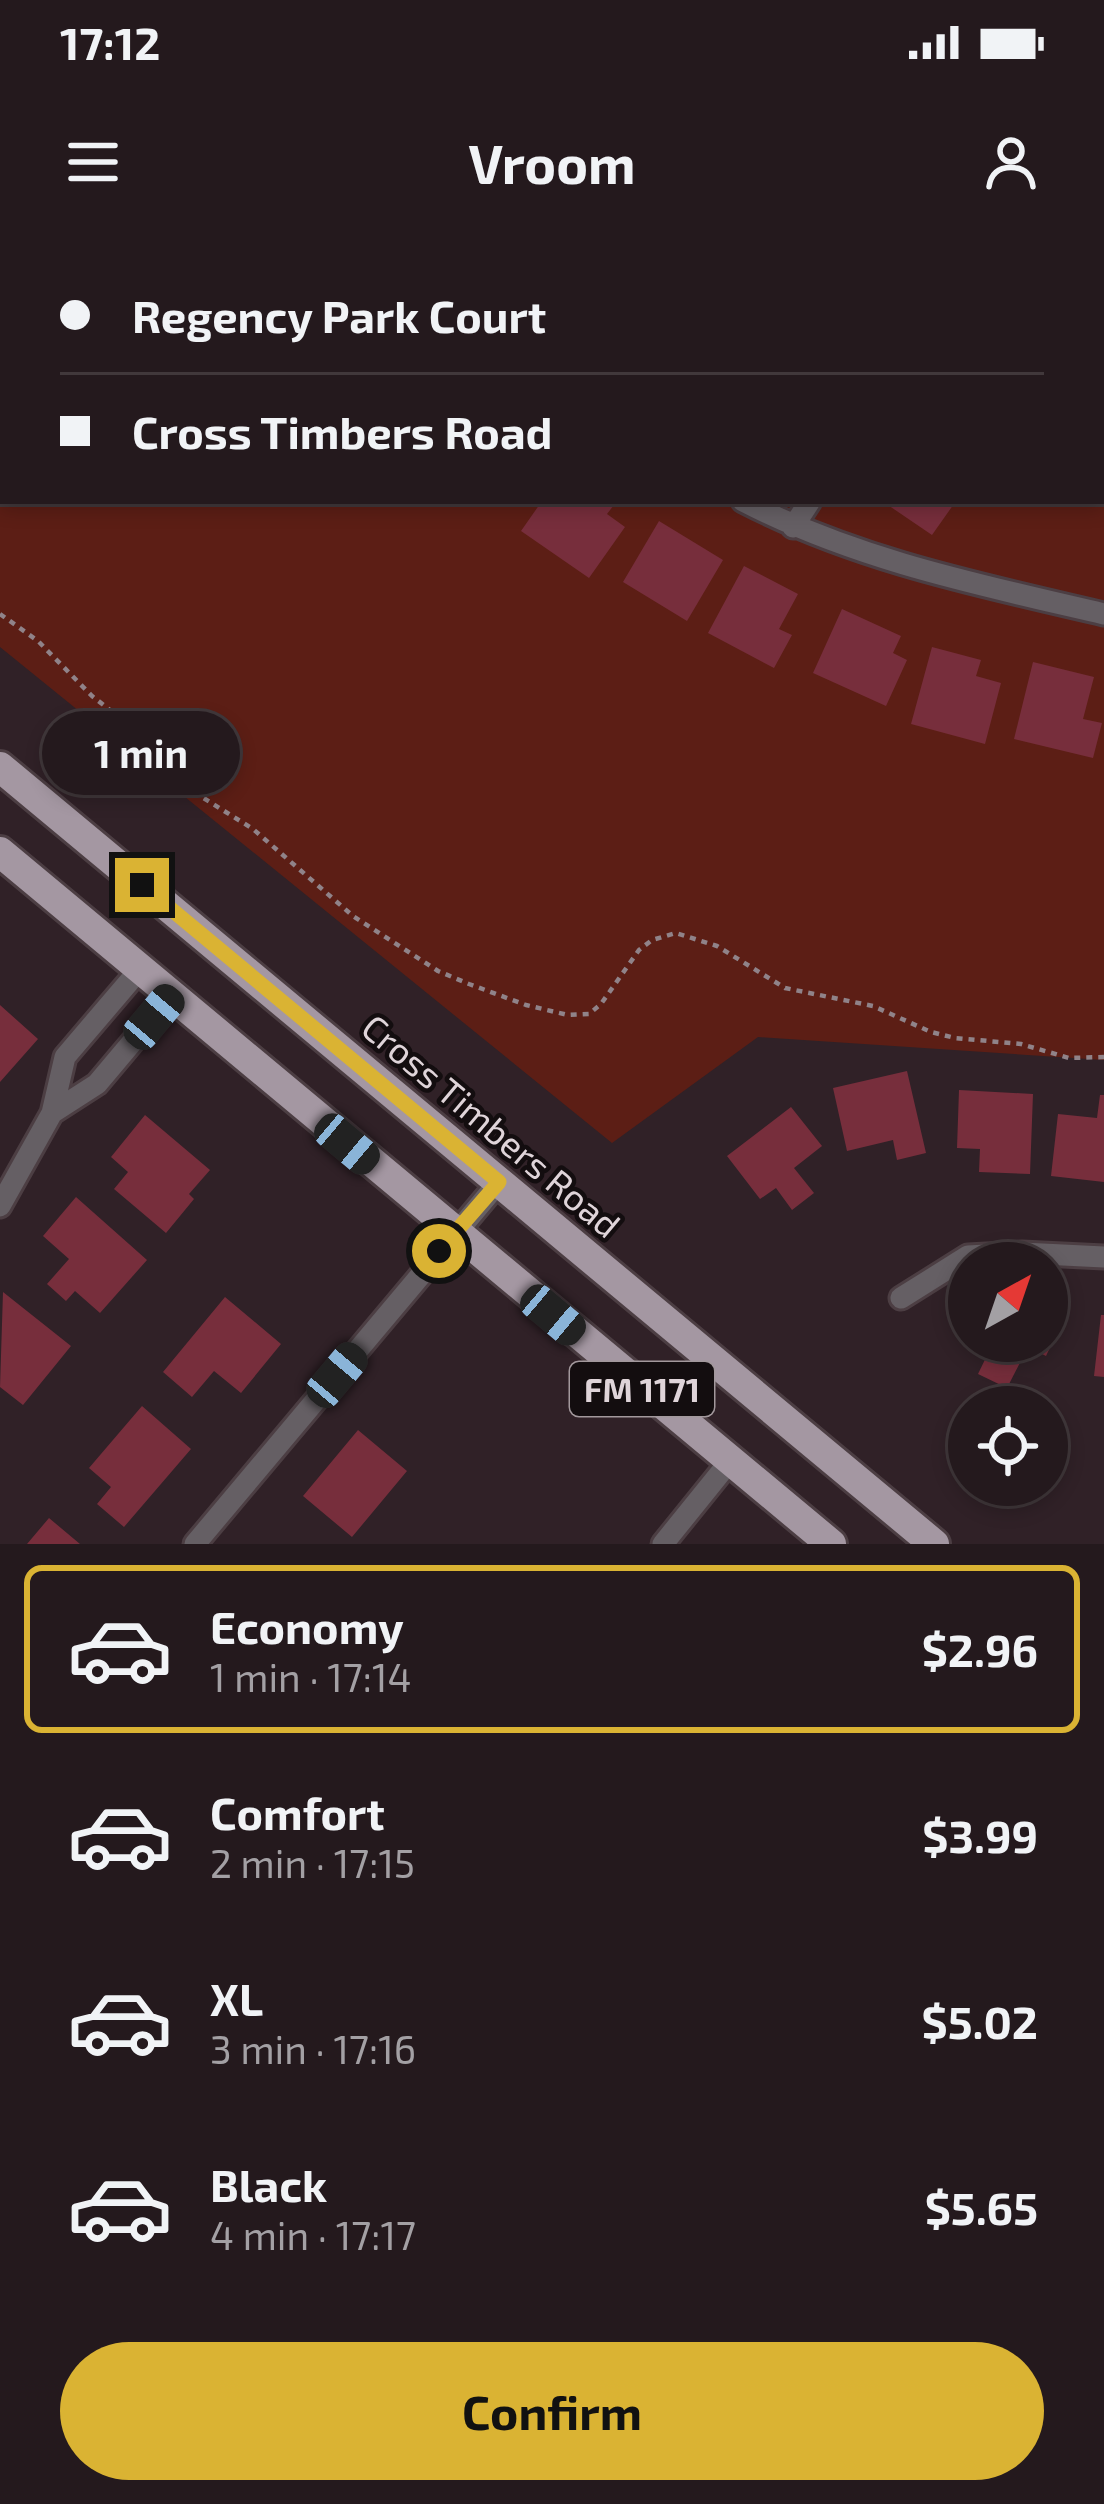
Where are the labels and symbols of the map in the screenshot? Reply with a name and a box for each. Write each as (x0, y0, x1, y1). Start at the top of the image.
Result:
callout: 1 min (43, 711, 241, 795)
route end (115, 858, 169, 912)
car (117, 978, 191, 1056)
street label: Cross Timbers Road (354, 1005, 630, 1245)
car (308, 1107, 386, 1181)
route start (412, 1224, 466, 1278)
north arrow (948, 1242, 1068, 1362)
car (514, 1278, 592, 1352)
car (300, 1336, 374, 1414)
road number: FM 1171 (570, 1362, 714, 1416)

